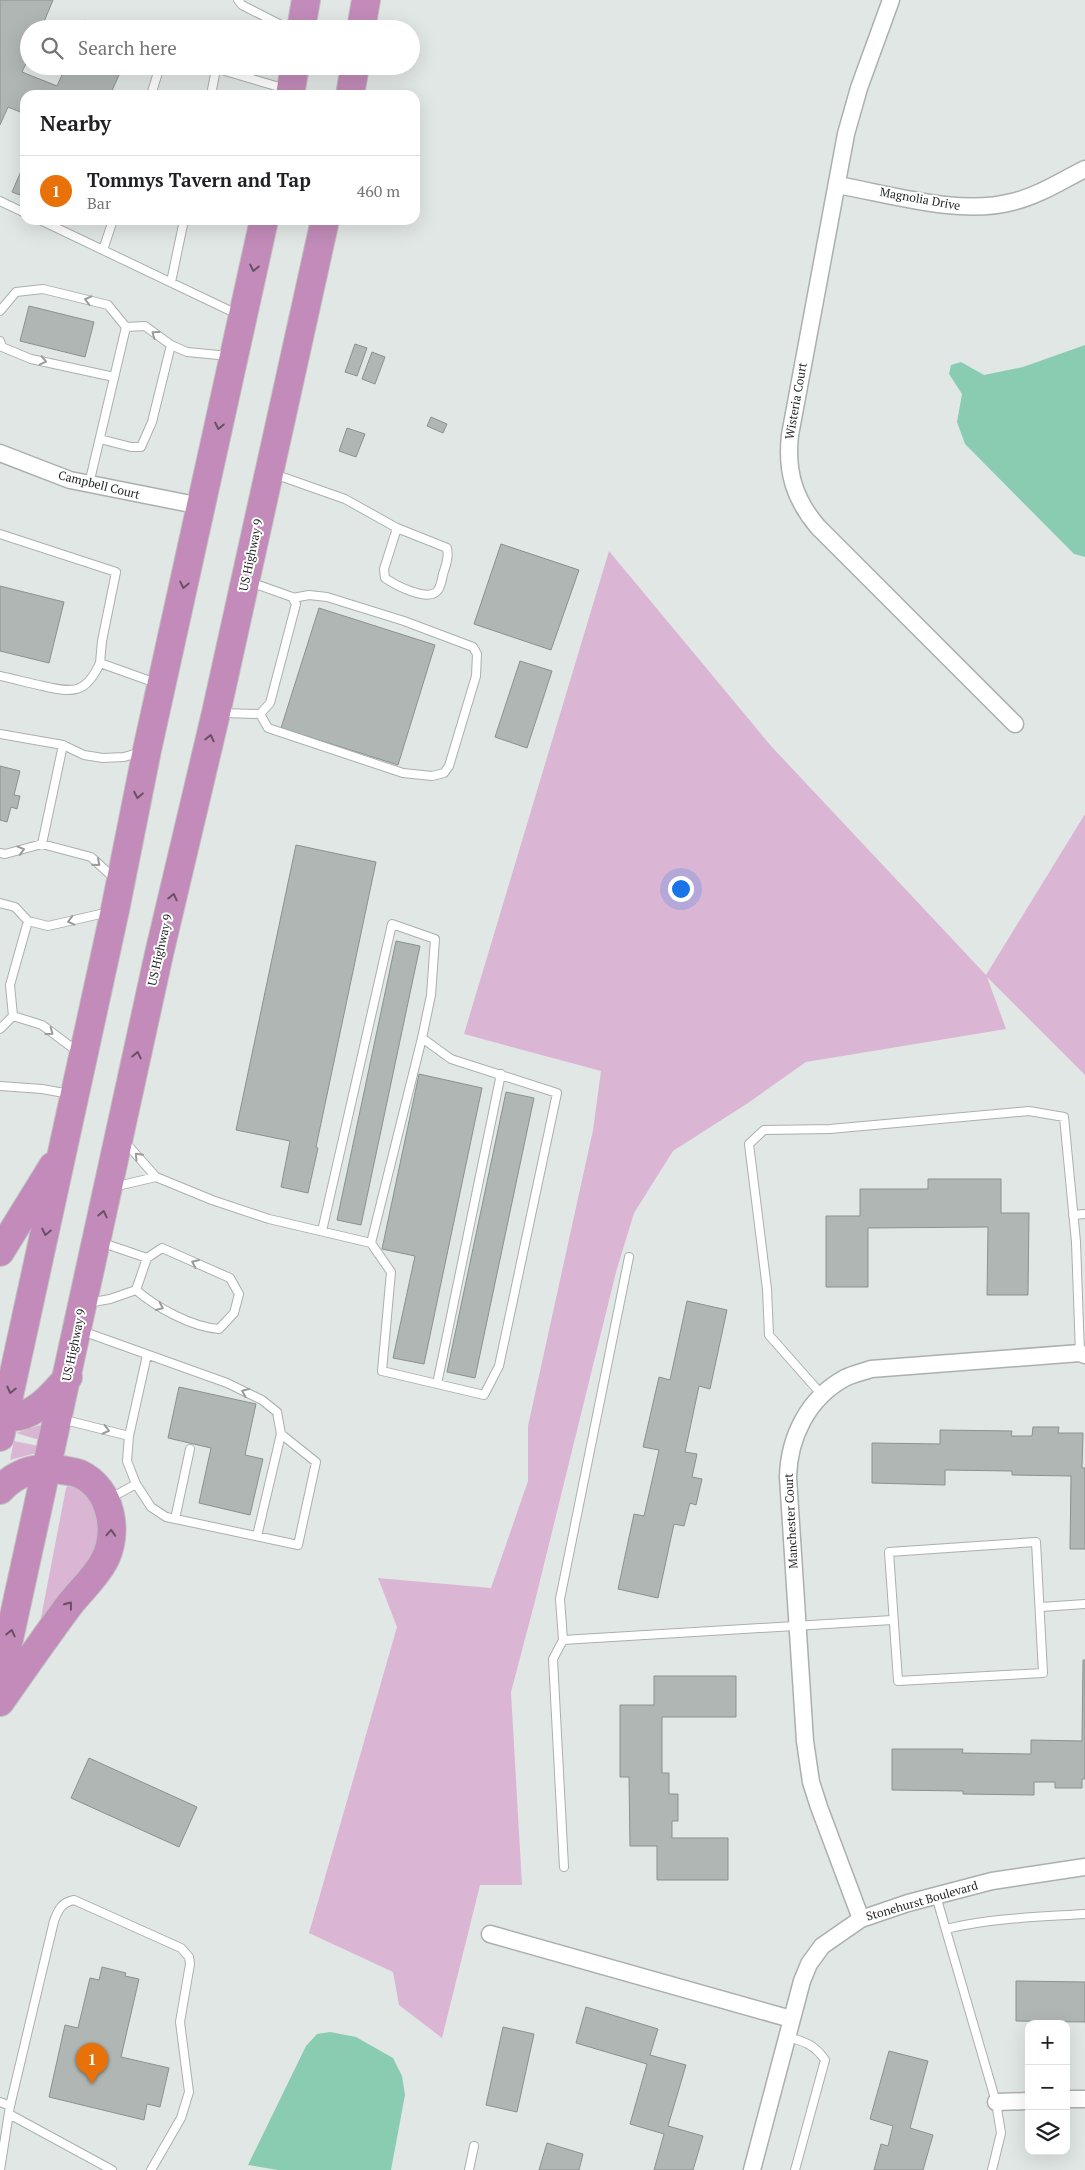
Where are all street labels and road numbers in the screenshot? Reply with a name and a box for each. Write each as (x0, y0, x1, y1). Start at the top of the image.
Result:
street label: Magnolia Drive (879, 184, 961, 213)
street label: Wisteria Court (781, 361, 810, 440)
street label: Campbell Court (57, 467, 142, 502)
street label: US Highway 9 (236, 517, 265, 592)
street label: US Highway 9 (144, 912, 175, 987)
street label: US Highway 9 (59, 1307, 88, 1382)
street label: Manchester Court (780, 1472, 800, 1569)
street label: Stonehurst Boulevard (864, 1877, 980, 1924)

